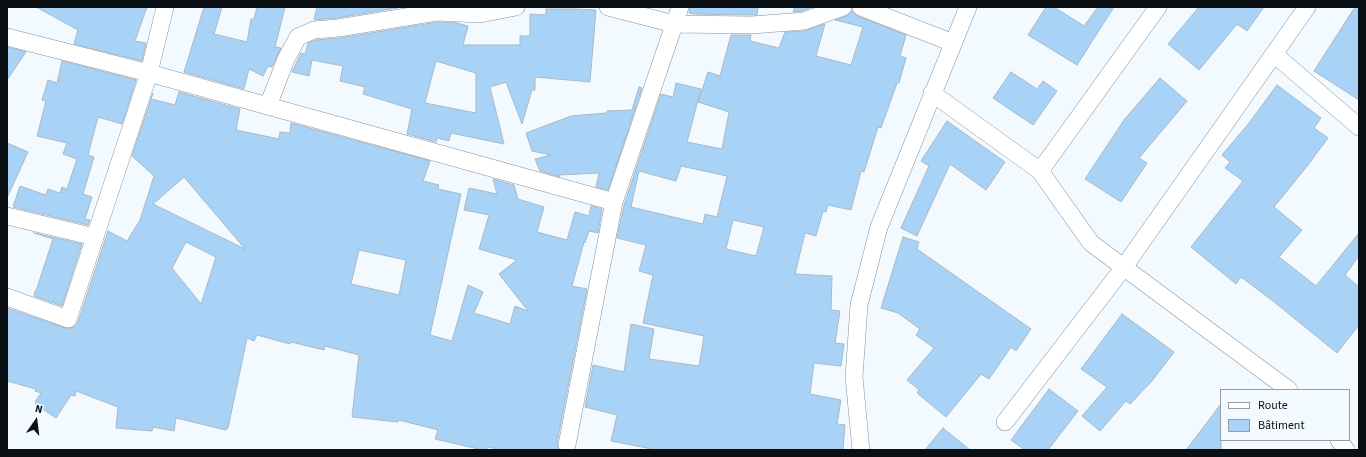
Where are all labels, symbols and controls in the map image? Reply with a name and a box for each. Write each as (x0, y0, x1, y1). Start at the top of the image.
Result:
legend (1220, 389, 1350, 441)
text: Route (1258, 397, 1288, 414)
north arrow (16, 401, 56, 441)
text: N (34, 401, 44, 417)
text: Bâtiment (1258, 417, 1304, 434)

